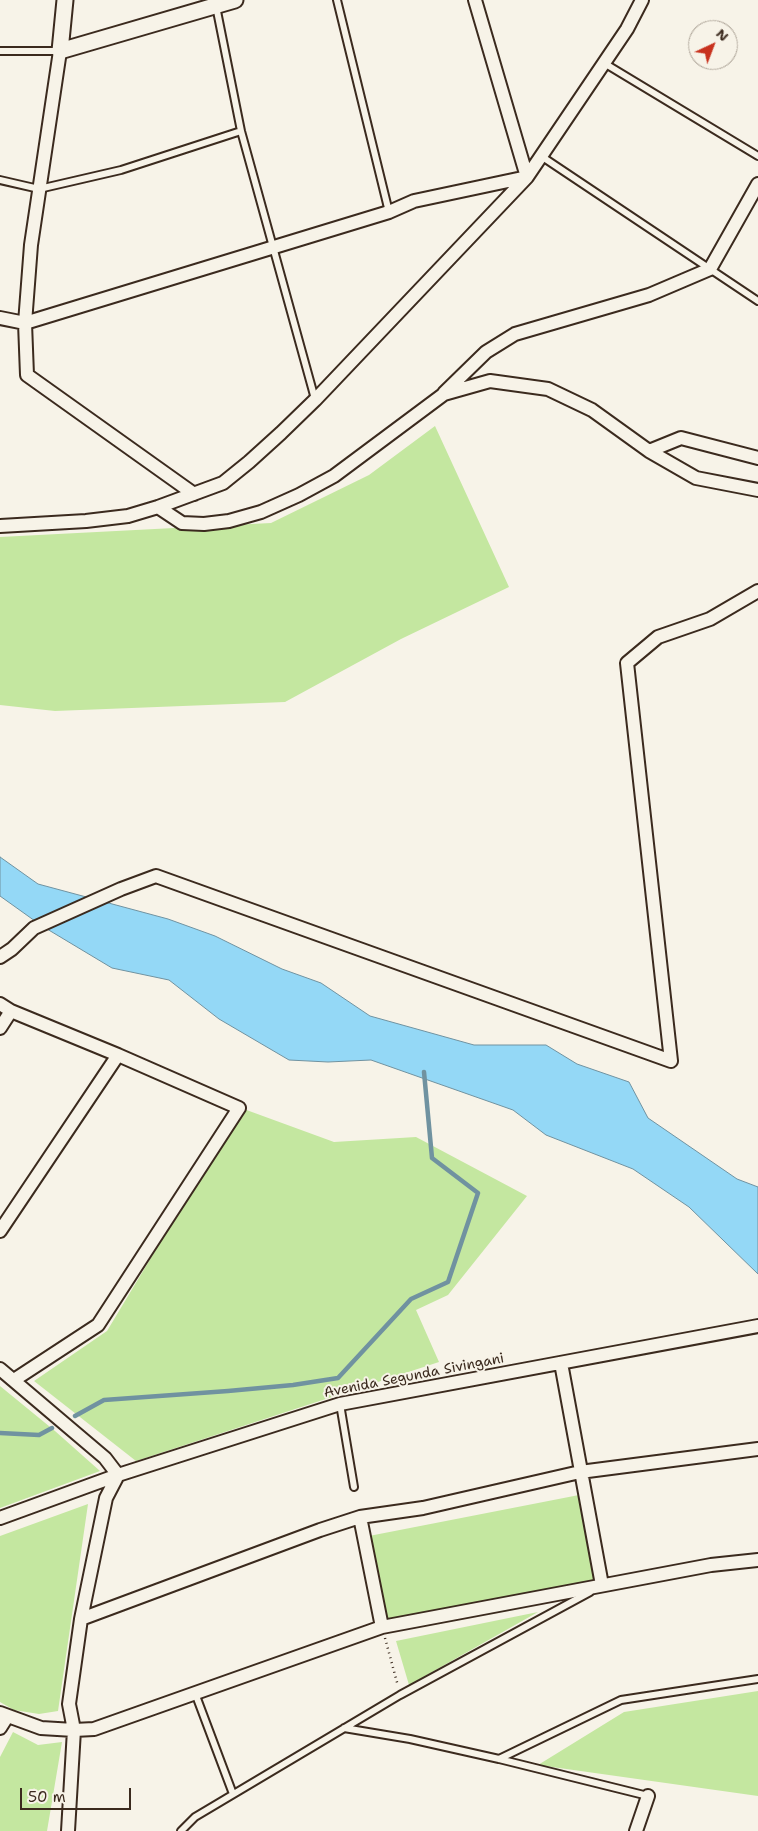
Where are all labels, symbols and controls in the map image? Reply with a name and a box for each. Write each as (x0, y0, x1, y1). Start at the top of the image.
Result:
north arrow (688, 20, 738, 70)
text: N (712, 24, 733, 45)
street label: Avenida Segunda Sivingani (322, 1350, 506, 1402)
scale bar (22, 1778, 134, 1810)
text: 50 m (28, 1787, 66, 1807)

